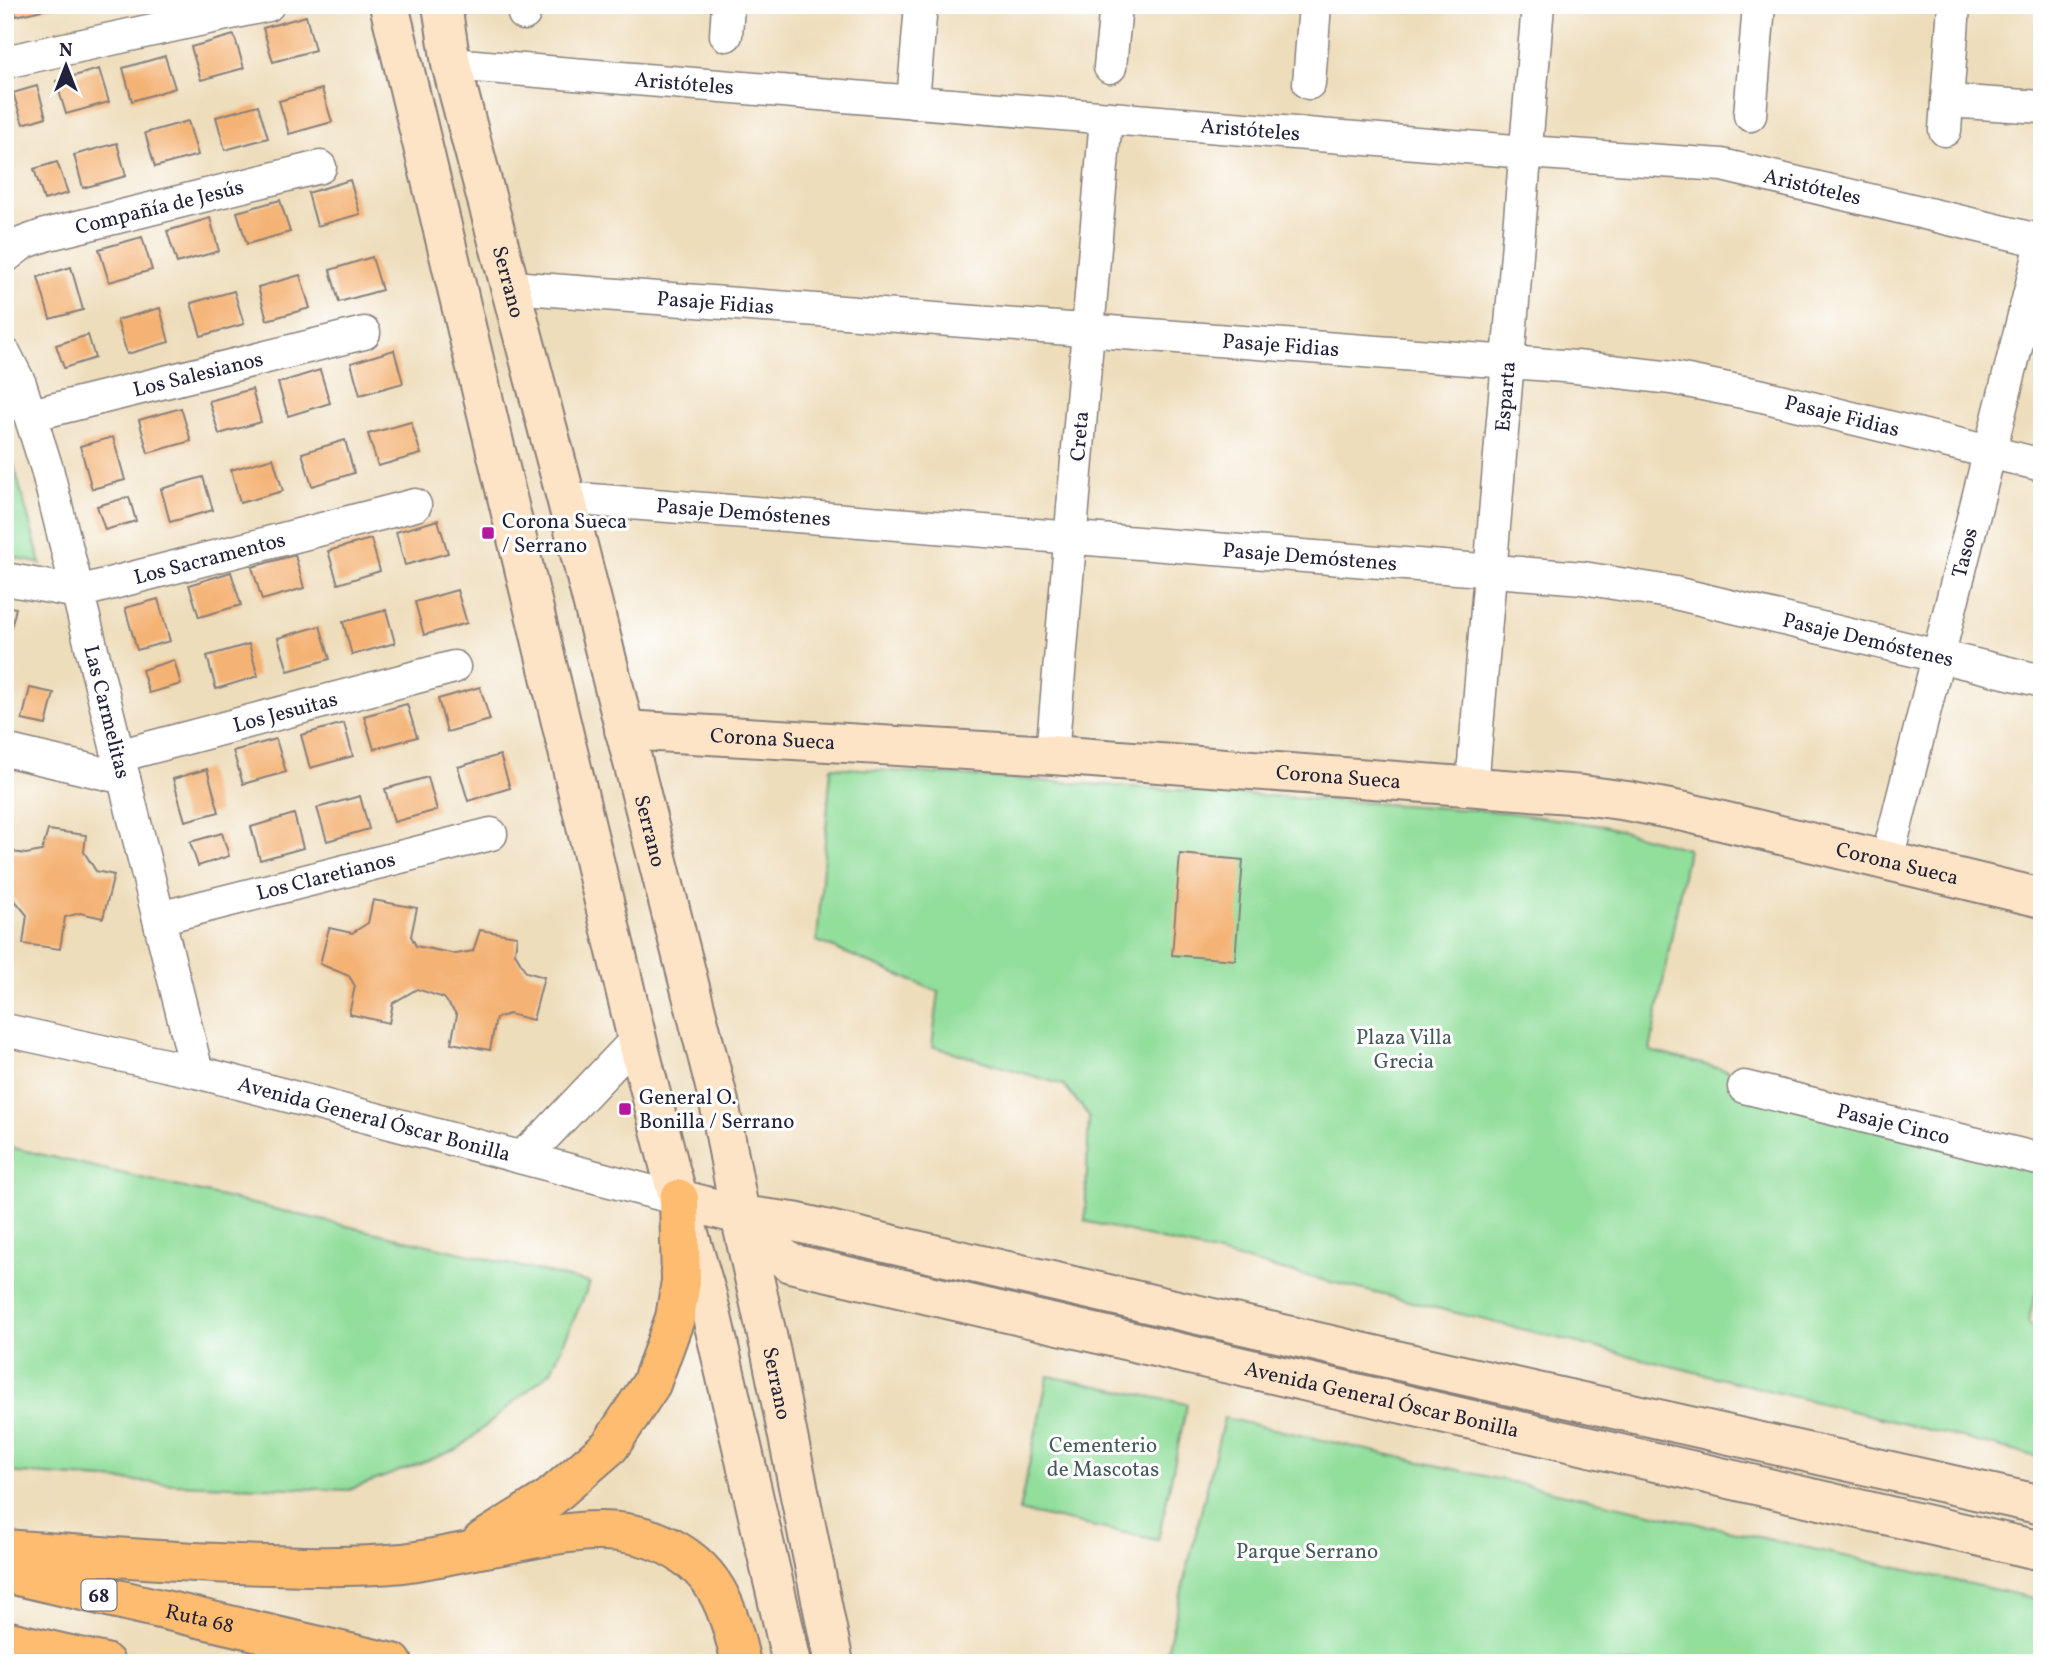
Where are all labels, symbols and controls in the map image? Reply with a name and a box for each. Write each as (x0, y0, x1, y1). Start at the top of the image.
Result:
north arrow (32, 32, 102, 102)
text: N (59, 38, 73, 64)
street label: Aristóteles (633, 66, 735, 103)
street label: Aristóteles (1199, 112, 1301, 149)
street label: Aristóteles (1760, 162, 1864, 214)
street label: Compañía de Jesús (73, 173, 247, 243)
street label: Serrano (484, 243, 531, 321)
street label: Pasaje Fidias (656, 285, 775, 323)
street label: Pasaje Fidias (1221, 327, 1340, 365)
street label: Los Salesianos (130, 345, 266, 405)
street label: Esparta (1489, 360, 1524, 433)
street label: Pasaje Fidias (1781, 389, 1902, 445)
street label: Creta (1064, 410, 1097, 463)
street label: Pasaje Demóstenes (655, 492, 832, 535)
place label: Corona Sueca / Serrano (502, 508, 627, 561)
marker: Corona Sueca / Serrano (480, 525, 496, 541)
street label: Tasos (1946, 525, 1986, 581)
street label: Los Sacramentos (131, 526, 289, 593)
street label: Pasaje Demóstenes (1221, 537, 1398, 579)
street label: Pasaje Demóstenes (1779, 606, 1956, 675)
street label: Las Carmelitas (75, 643, 137, 782)
street label: Los Jesuitas (230, 685, 341, 741)
street label: Corona Sueca (709, 722, 836, 758)
street label: Corona Sueca (1275, 759, 1402, 797)
street label: Serrano (626, 792, 672, 870)
street label: Corona Sueca (1833, 836, 1961, 893)
street label: Los Claretianos (254, 846, 399, 909)
park label: Plaza Villa Grecia (1356, 1024, 1452, 1077)
street label: Avenida General Óscar Bonilla (235, 1070, 513, 1170)
place label: General O. Bonilla / Serrano (639, 1084, 795, 1137)
street label: Pasaje Cinco (1834, 1097, 1953, 1153)
marker: General O. Bonilla / Serrano (617, 1101, 633, 1117)
street label: Serrano (754, 1344, 797, 1422)
street label: Avenida General Óscar Bonilla (1242, 1355, 1522, 1446)
park label: Cementerio de Mascotas (1047, 1432, 1159, 1485)
park label: Parque Serrano (1236, 1538, 1378, 1567)
road number: 68 (82, 1580, 116, 1610)
street label: Ruta 68 (162, 1598, 237, 1642)

